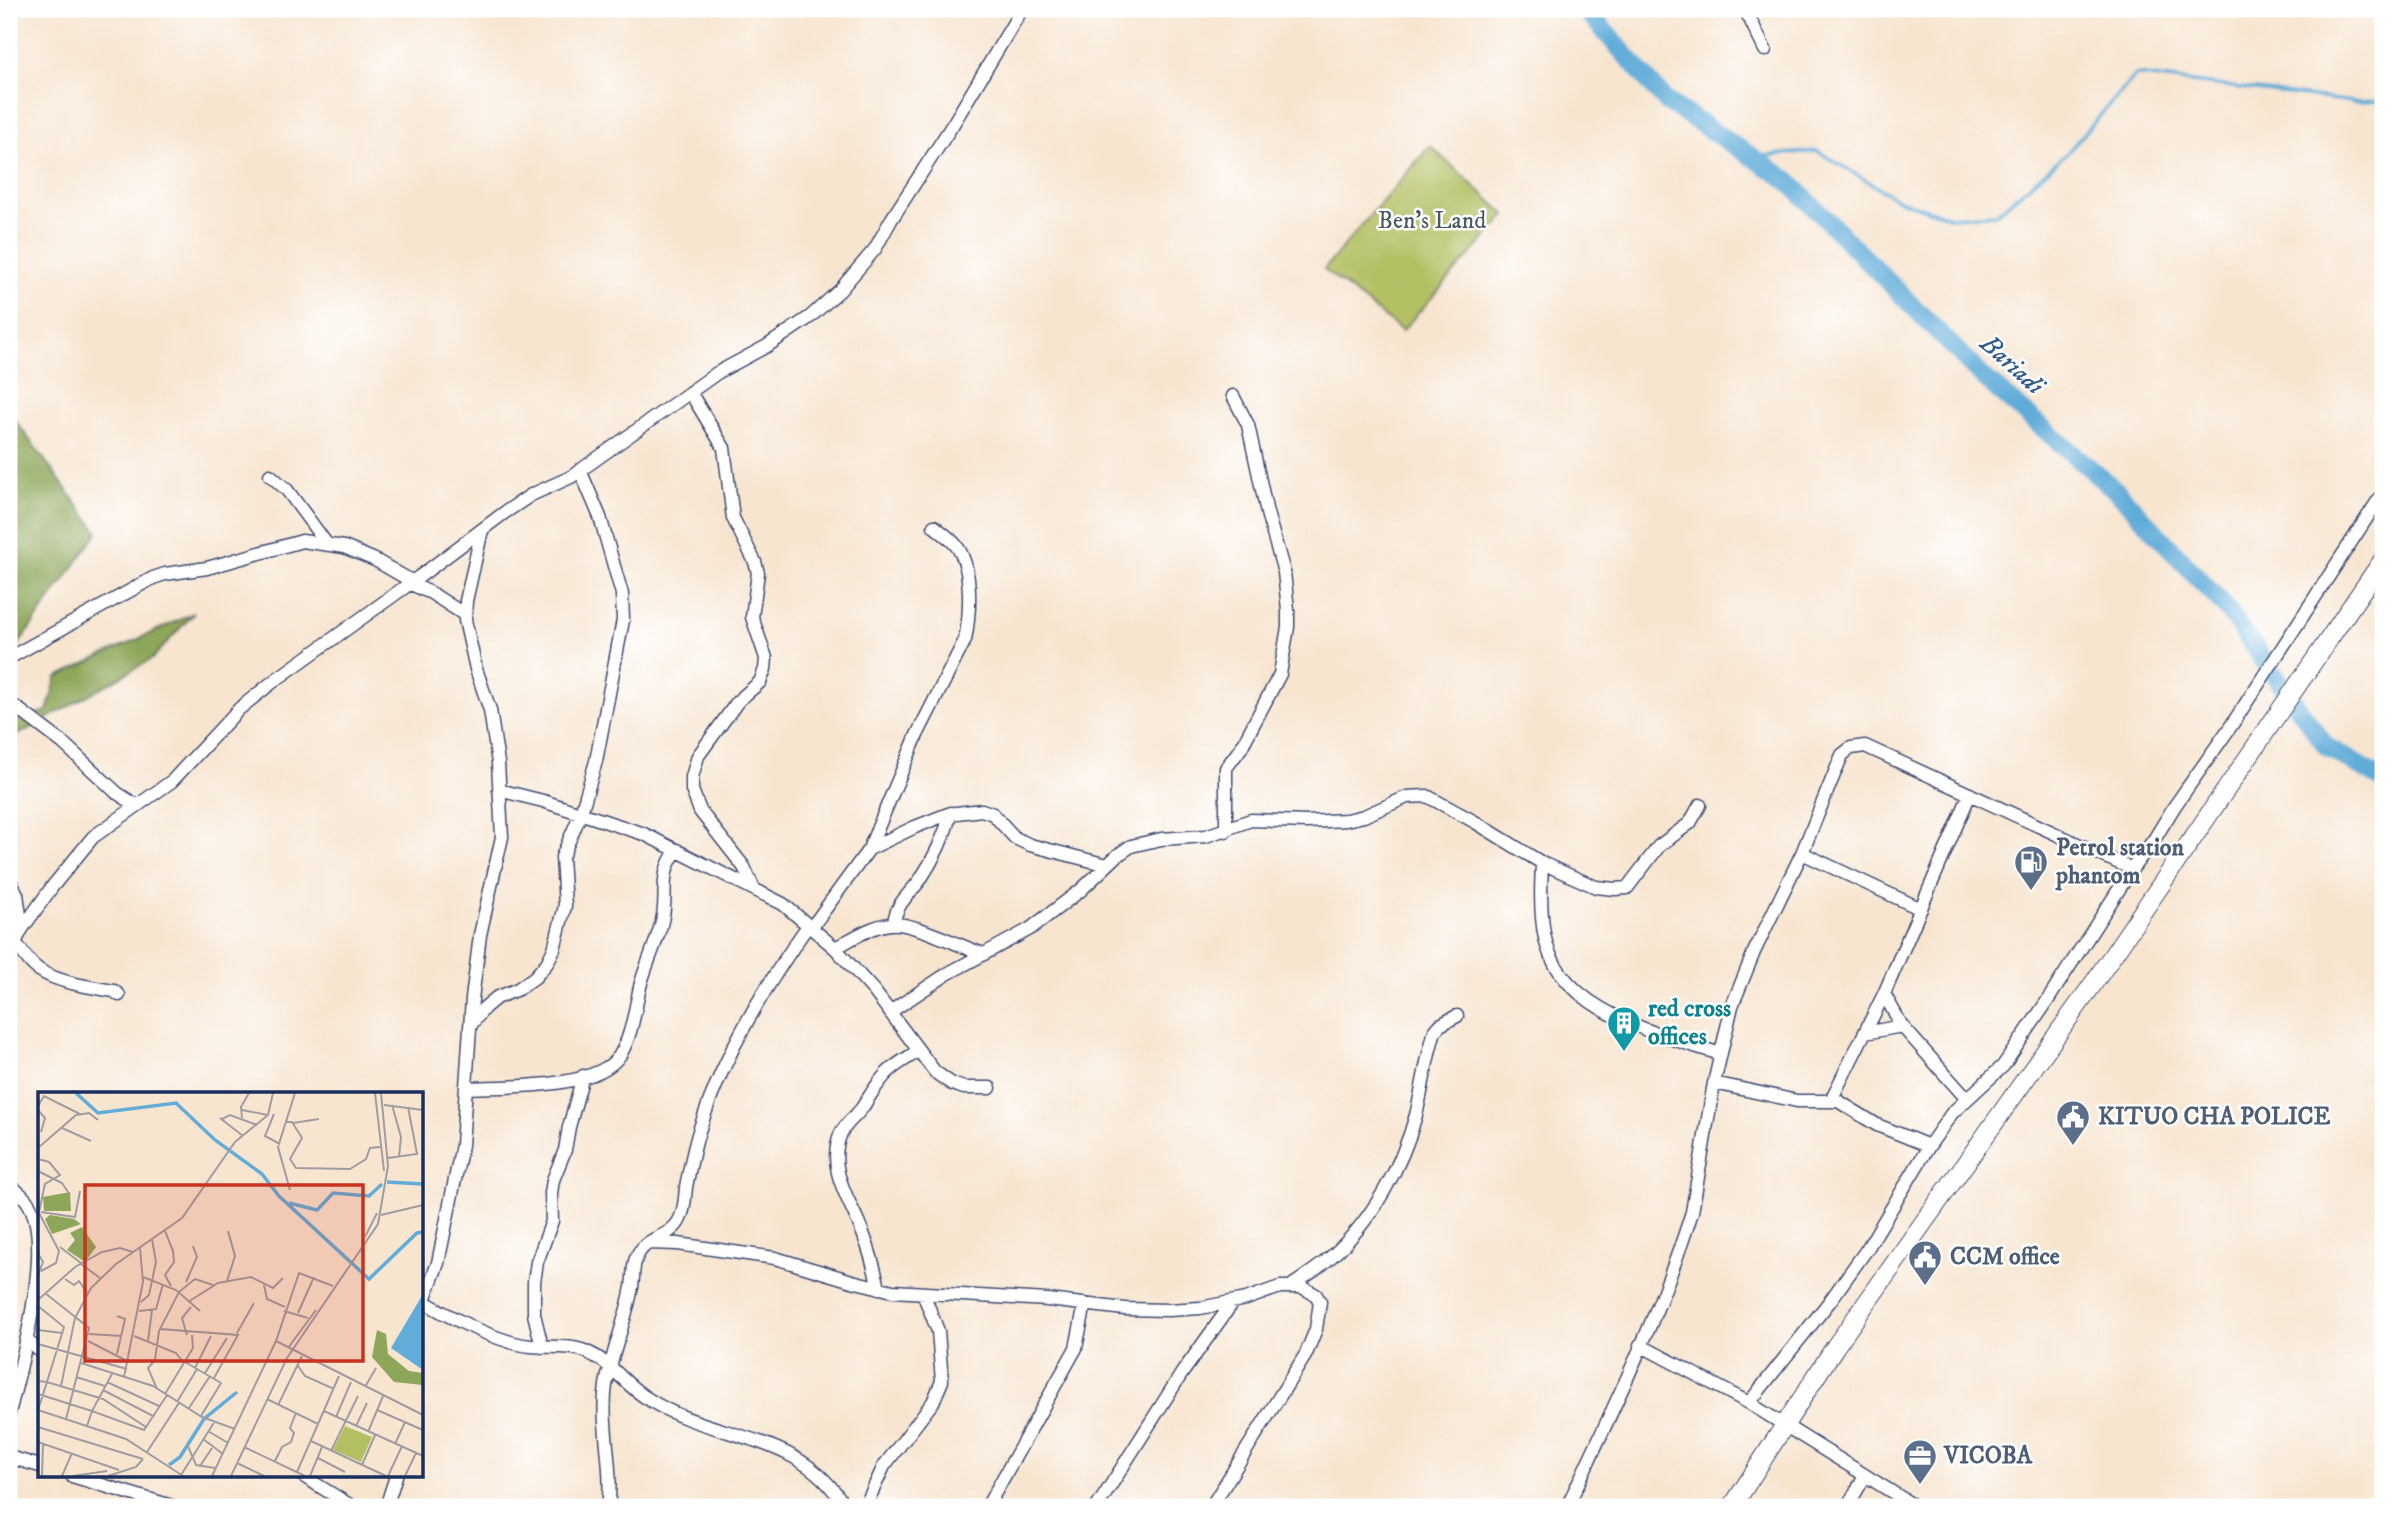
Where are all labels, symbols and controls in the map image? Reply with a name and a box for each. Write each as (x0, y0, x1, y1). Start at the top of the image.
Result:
park label: Ben's Land (1378, 206, 1486, 236)
water label: Bariadi (1972, 327, 2052, 404)
place label: Petrol station phantom (2055, 833, 2185, 891)
fuel station icon: Petrol station phantom (2012, 843, 2050, 892)
place label: red cross offices (1648, 994, 1731, 1052)
building icon: red cross offices (1605, 1004, 1643, 1053)
inset map (38, 1092, 424, 1478)
public building icon: KITUO CHA POLICE (2054, 1098, 2092, 1147)
place label: KITUO CHA POLICE (2098, 1102, 2331, 1132)
public building icon: CCM office (1906, 1238, 1944, 1287)
place label: CCM office (1950, 1242, 2060, 1272)
office icon: VICOBA (1901, 1437, 1939, 1486)
place label: VICOBA (1943, 1441, 2033, 1471)

